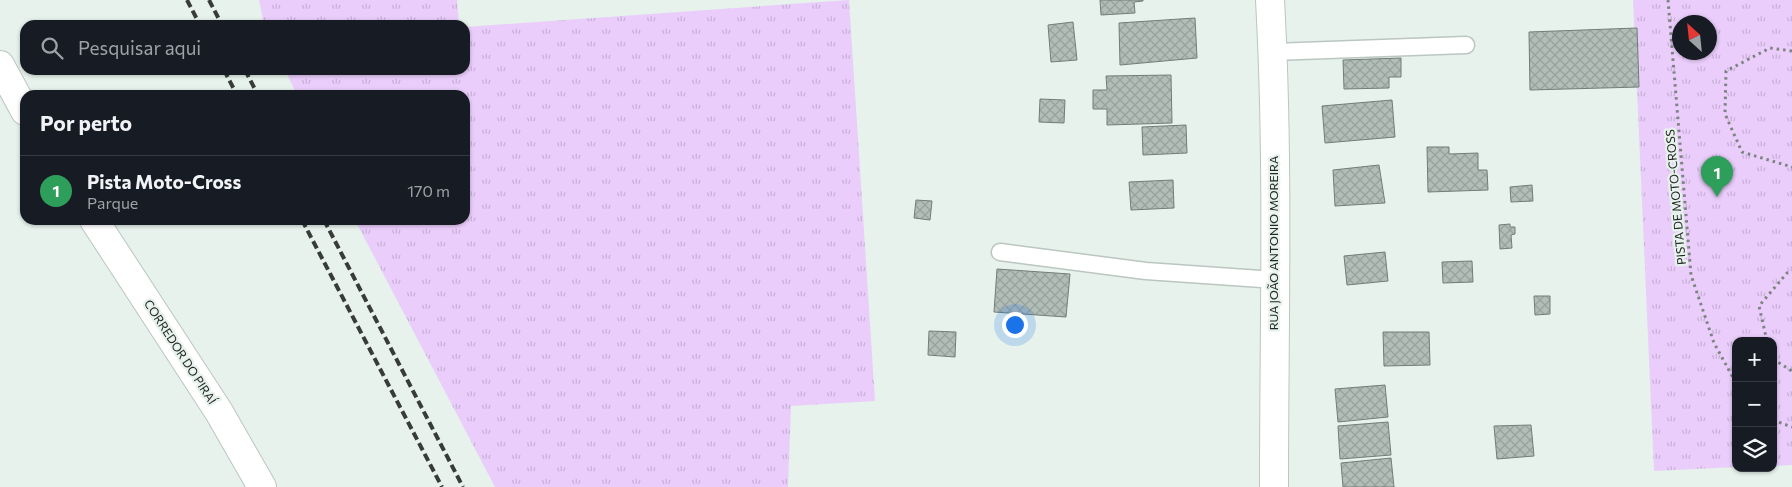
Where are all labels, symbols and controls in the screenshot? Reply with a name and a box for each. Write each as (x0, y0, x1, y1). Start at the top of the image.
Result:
north arrow (1672, 15, 1717, 60)
search box (20, 20, 470, 75)
icon: search (38, 34, 66, 62)
text: Pesquisar aqui (78, 36, 201, 59)
text: Por perto (40, 110, 132, 135)
street label: PISTA DE MOTO-CROSS (1662, 129, 1688, 265)
street label: RUA JOÃO ANTONIO MOREIRA (1266, 156, 1281, 330)
pin: 1 (1701, 156, 1733, 197)
text: Pista Moto-Cross (87, 170, 241, 193)
text: 1 (52, 181, 60, 200)
text: 170 m (407, 181, 450, 200)
text: Parque (87, 193, 138, 212)
street label: CORREDOR DO PIRAÍ (142, 297, 220, 407)
your location (1002, 312, 1028, 338)
map controls (1732, 337, 1777, 472)
button: + (1732, 337, 1777, 382)
button: − (1732, 382, 1777, 427)
button: layers (1732, 427, 1777, 472)

